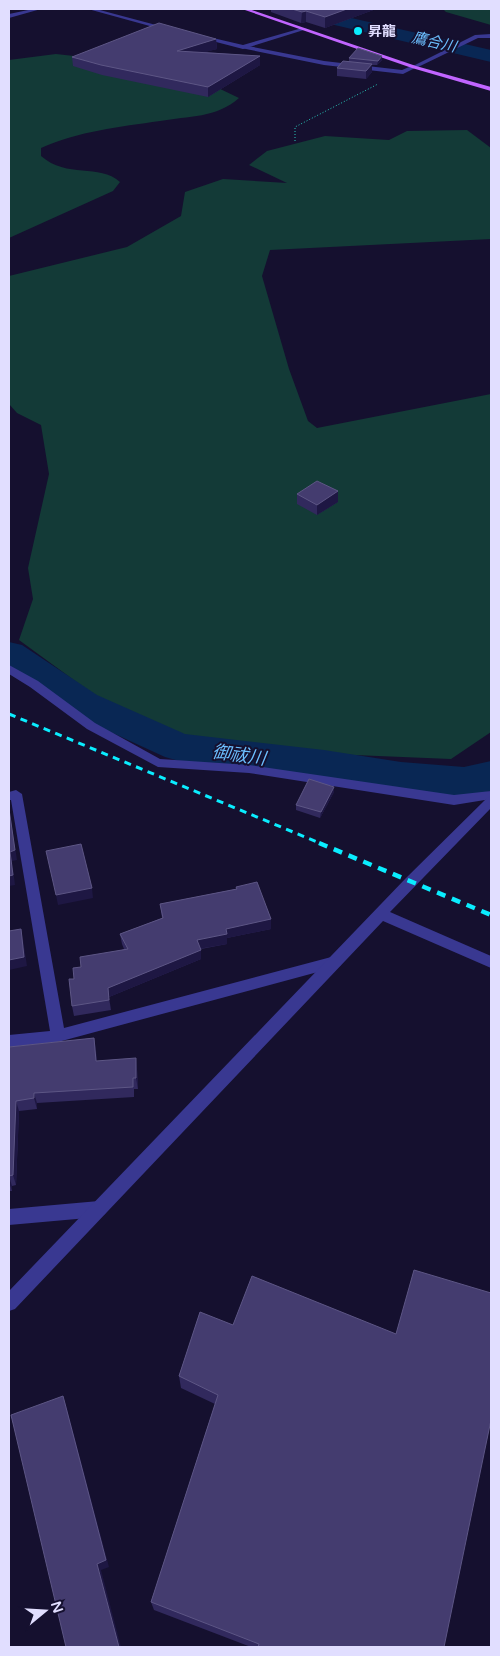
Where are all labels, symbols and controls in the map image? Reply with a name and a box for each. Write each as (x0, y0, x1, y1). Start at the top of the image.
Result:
place label: 昇龍 (368, 23, 396, 40)
marker: 昇龍 (352, 25, 364, 37)
water label: 鷹合川 (410, 28, 460, 56)
water label: 御祓川 (211, 740, 269, 770)
north arrow (20, 1586, 70, 1636)
text: N (47, 1599, 67, 1615)

